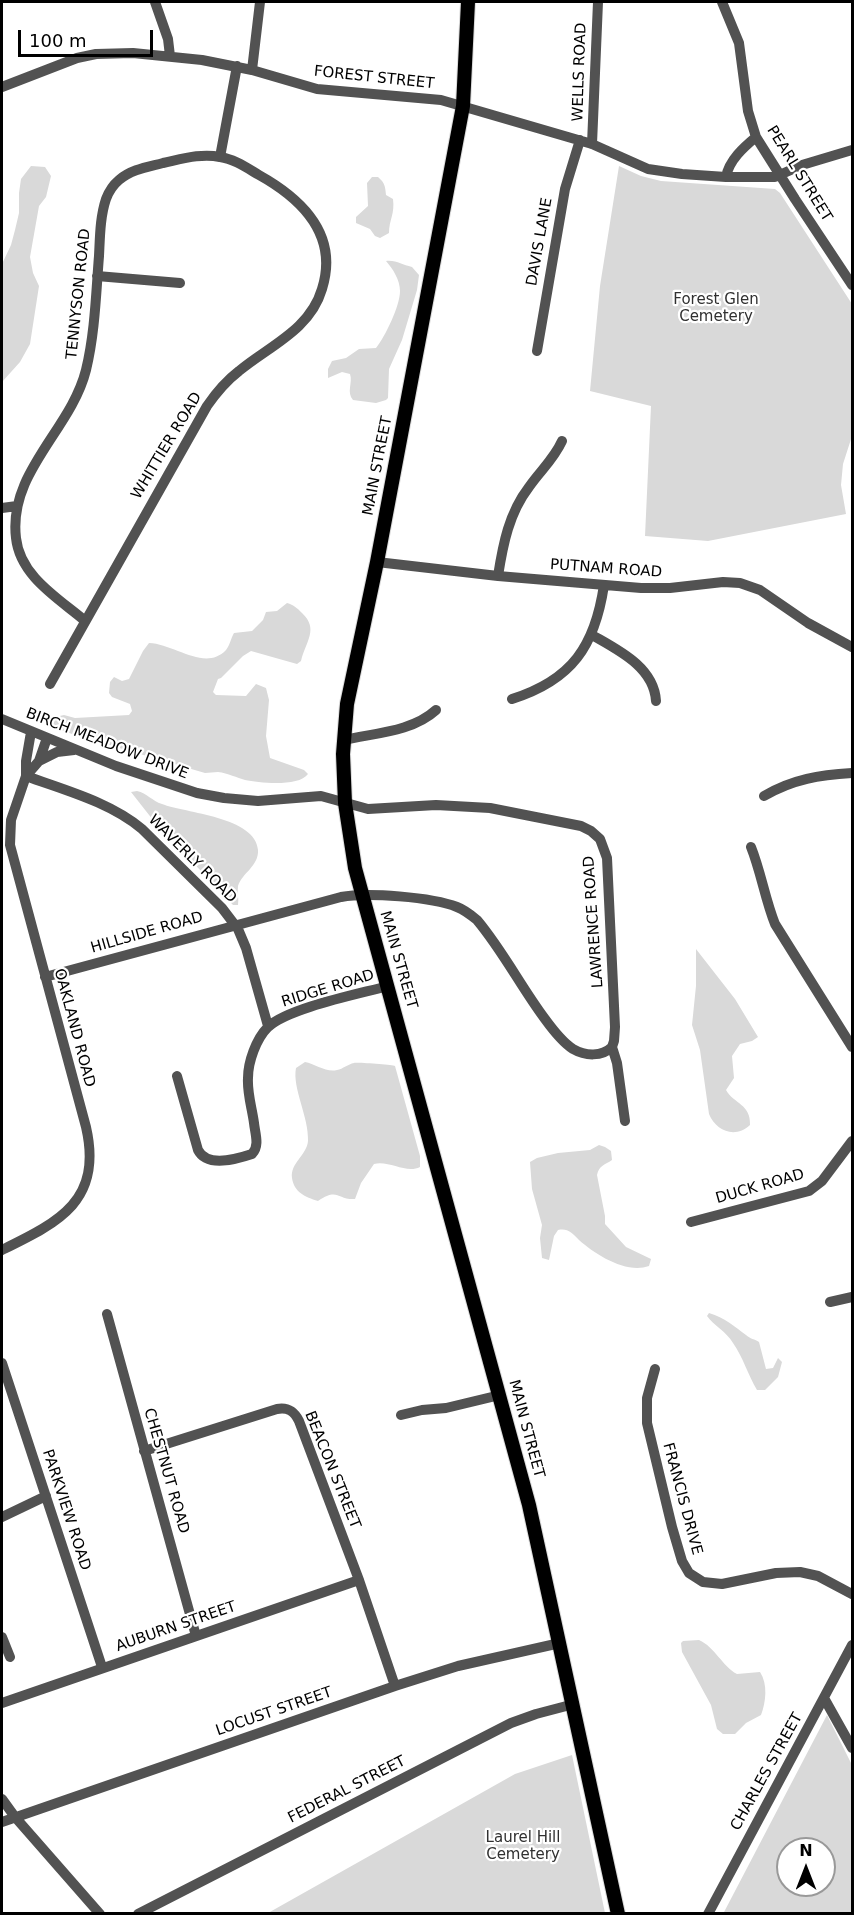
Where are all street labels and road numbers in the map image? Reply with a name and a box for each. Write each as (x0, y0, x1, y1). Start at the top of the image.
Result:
street label: WELLS ROAD (569, 22, 591, 122)
street label: FOREST STREET (313, 63, 435, 93)
street label: PEARL STREET (762, 123, 836, 225)
street label: DAVIS LANE (523, 197, 557, 287)
street label: TENNYSON ROAD (63, 228, 95, 360)
street label: WHITTIER ROAD (128, 389, 206, 503)
street label: MAIN STREET (360, 415, 396, 517)
street label: PUTNAM ROAD (549, 556, 663, 582)
street label: BIRCH MEADOW DRIVE (23, 705, 191, 783)
street label: WAVERLY ROAD (144, 811, 240, 907)
street label: LAWRENCE ROAD (580, 855, 608, 989)
street label: HILLSIDE ROAD (89, 908, 205, 958)
street label: MAIN STREET (375, 909, 421, 1011)
street label: RIDGE ROAD (279, 966, 377, 1012)
street label: OAKLAND ROAD (50, 967, 98, 1089)
street label: DUCK ROAD (714, 1166, 806, 1208)
street label: MAIN STREET (504, 1378, 548, 1480)
street label: CHESTNUT ROAD (139, 1406, 193, 1536)
street label: BEACON STREET (300, 1409, 364, 1531)
street label: FRANCIS DRIVE (658, 1441, 706, 1557)
street label: PARKVIEW ROAD (38, 1447, 94, 1573)
street label: AUBURN STREET (113, 1598, 239, 1656)
street label: LOCUST STREET (214, 1684, 334, 1740)
street label: CHARLES STREET (727, 1710, 807, 1834)
street label: FEDERAL STREET (285, 1753, 409, 1827)

